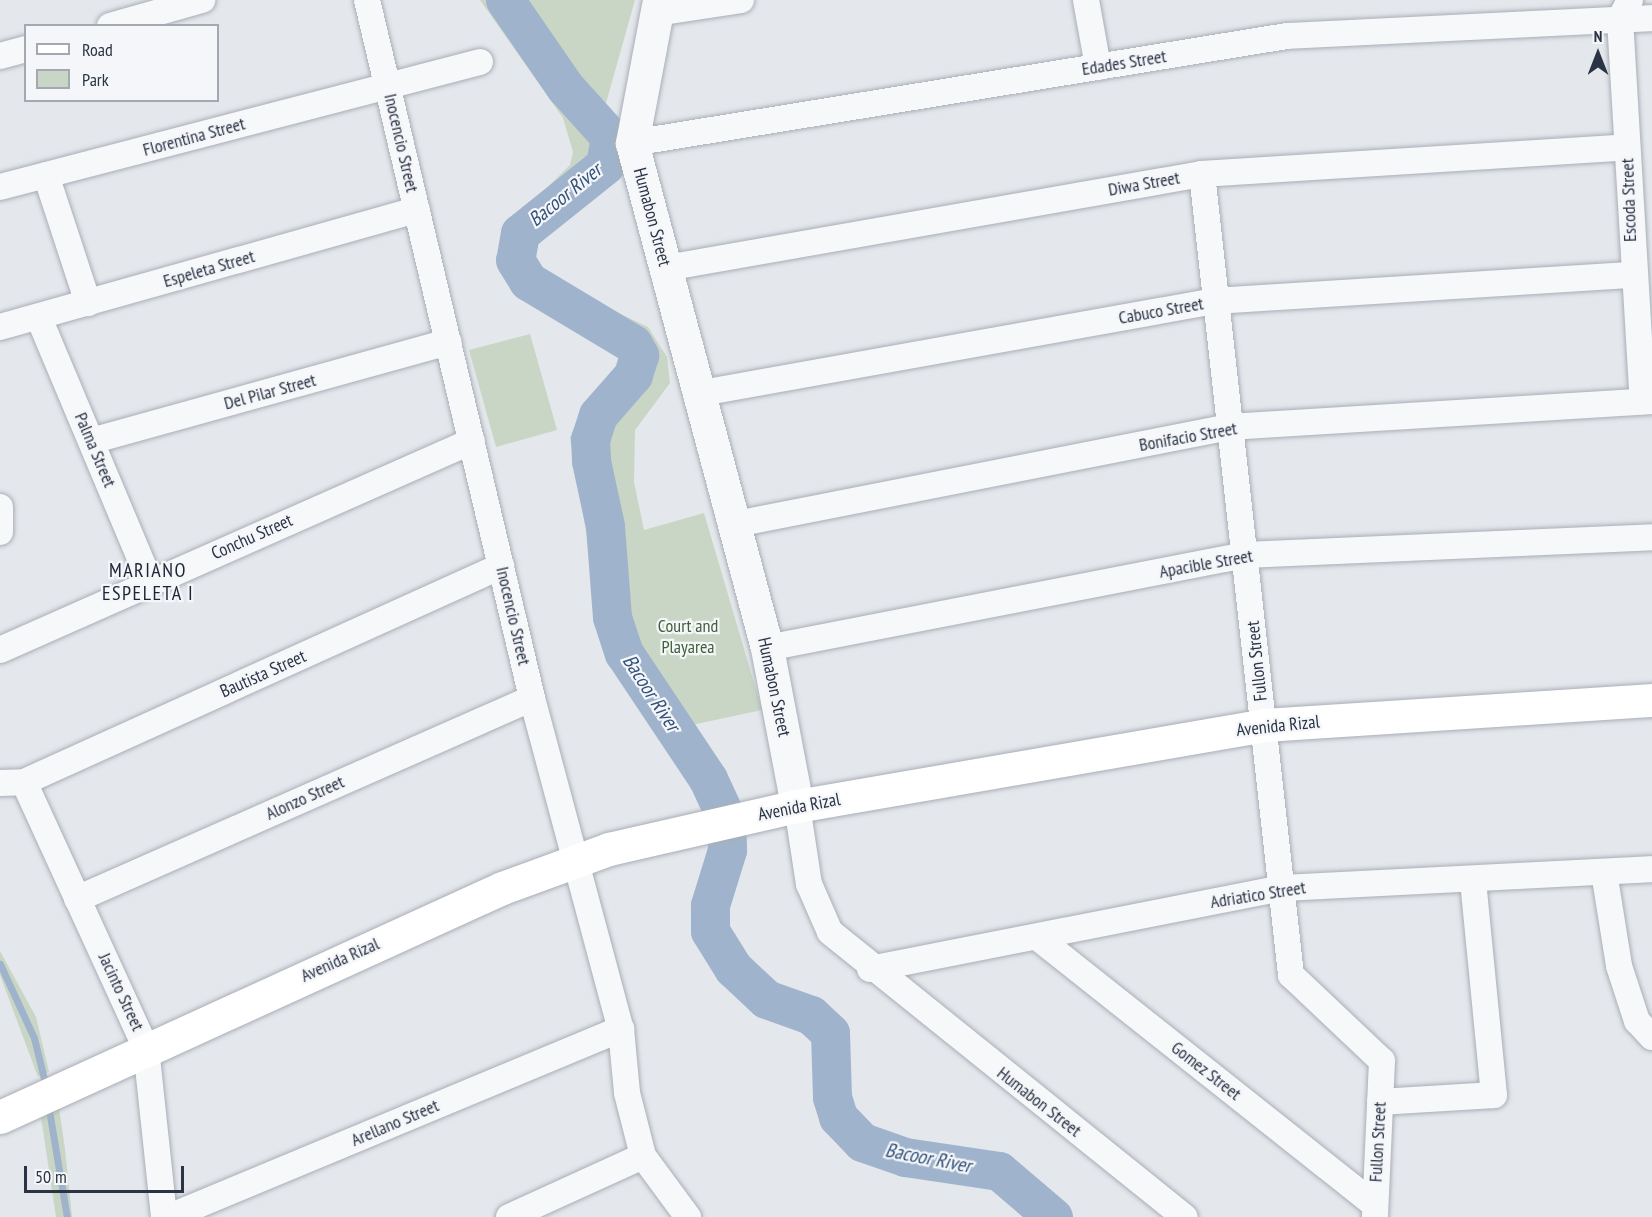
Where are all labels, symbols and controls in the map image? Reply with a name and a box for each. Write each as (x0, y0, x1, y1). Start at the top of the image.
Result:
legend (24, 24, 219, 102)
north arrow (1568, 24, 1628, 84)
text: N (1594, 26, 1602, 46)
text: Road (82, 38, 113, 61)
street label: Edades Street (1080, 46, 1168, 80)
text: Park (82, 68, 109, 91)
street label: Inocencio Street (379, 92, 423, 194)
street label: Florentina Street (141, 113, 247, 161)
water label: Bacoor River (524, 158, 606, 232)
street label: Escoda Street (1617, 158, 1641, 242)
street label: Humabon Street (629, 165, 675, 269)
street label: Diwa Street (1107, 167, 1181, 201)
street label: Espeleta Street (161, 246, 257, 292)
street label: Cabuco Street (1117, 293, 1205, 329)
street label: Del Pilar Street (222, 369, 318, 415)
street label: Palma Street (70, 409, 120, 491)
street label: Bonifacio Street (1137, 418, 1239, 456)
street label: Conchu Street (208, 510, 296, 564)
street label: Apacible Street (1158, 545, 1254, 583)
district label: MARIANO ESPELETA I (102, 558, 194, 605)
street label: Inocencio Street (491, 565, 535, 667)
park label: Court and Playarea (658, 616, 718, 658)
street label: Fullon Street (1242, 620, 1272, 702)
street label: Humabon Street (753, 635, 795, 739)
street label: Bautista Street (217, 645, 309, 703)
water label: Bacoor River (617, 650, 685, 736)
street label: Avenida Rizal (1235, 711, 1321, 741)
street label: Alonzo Street (262, 771, 348, 825)
street label: Avenida Rizal (756, 788, 842, 826)
street label: Adriatico Street (1209, 877, 1307, 913)
street label: Avenida Rizal (298, 933, 382, 987)
street label: Jacinto Street (94, 950, 148, 1034)
street label: Gomez Street (1167, 1037, 1245, 1105)
street label: Humabon Street (993, 1062, 1085, 1142)
street label: Arellano Street (348, 1095, 442, 1151)
street label: Fullon Street (1365, 1101, 1391, 1183)
water label: Bacoor River (883, 1138, 973, 1178)
scale bar (27, 1154, 188, 1192)
text: 50 m (35, 1165, 67, 1188)

